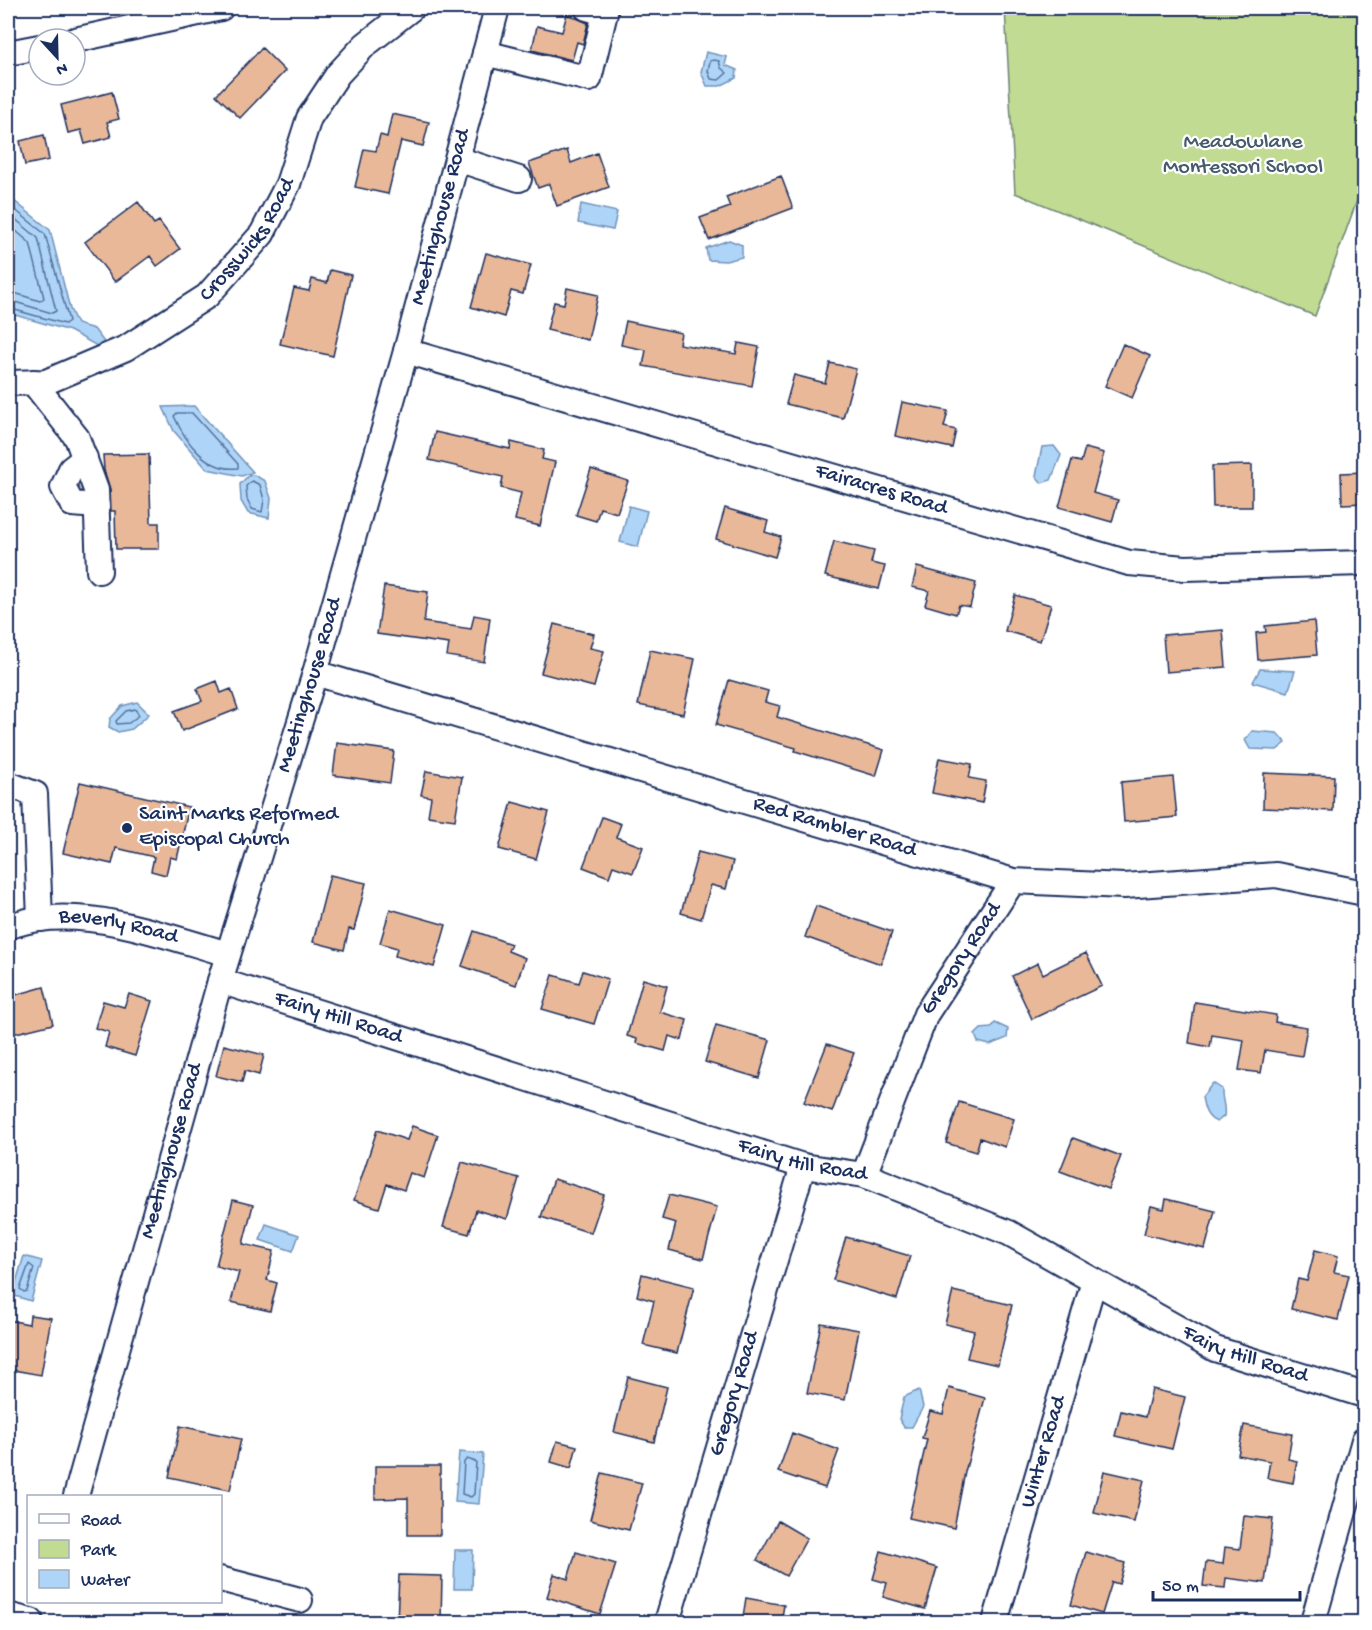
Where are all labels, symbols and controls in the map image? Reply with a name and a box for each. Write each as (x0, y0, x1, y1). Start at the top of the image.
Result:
north arrow (27, 27, 87, 87)
text: N (52, 57, 70, 79)
street label: Meetinghouse Road (406, 124, 478, 308)
park label: Meadowlane Montessori School (1163, 130, 1323, 181)
street label: Crosswicks Road (195, 172, 303, 308)
street label: Fairacres Road (811, 458, 952, 523)
street label: Meetinghouse Road (272, 593, 349, 776)
street label: Red Rambler Road (750, 791, 921, 865)
place label: Saint Marks Reformed Episcopal Church (139, 802, 340, 853)
marker: Saint Marks Reformed Episcopal Church (120, 821, 134, 835)
street label: Gregory Road (916, 896, 1009, 1020)
street label: Beverly Road (58, 904, 183, 952)
street label: Fairy Hill Road (270, 986, 407, 1052)
street label: Meetinghouse Road (136, 1059, 210, 1242)
street label: Fairy Hill Road (733, 1133, 871, 1189)
street label: Fairy Hill Road (1176, 1319, 1313, 1390)
street label: Gregory Road (704, 1326, 767, 1459)
street label: Winter Road (1016, 1391, 1074, 1511)
legend (27, 1495, 222, 1603)
text: Road (81, 1511, 122, 1532)
text: Park (80, 1541, 117, 1562)
scale bar (1153, 1564, 1300, 1602)
text: Water (81, 1571, 131, 1592)
text: 50 m (1162, 1577, 1199, 1598)

